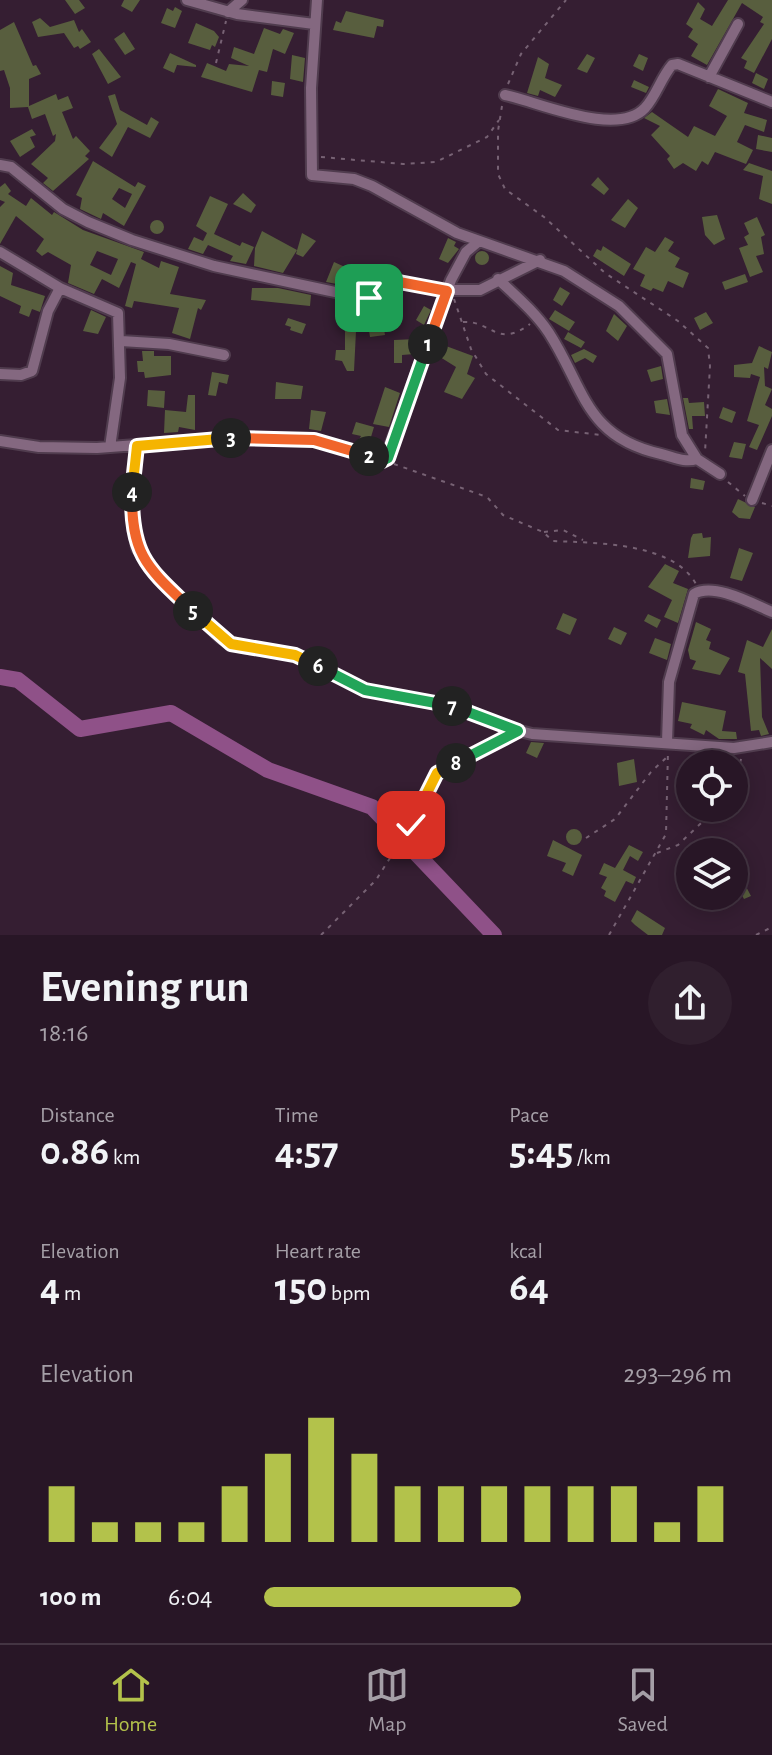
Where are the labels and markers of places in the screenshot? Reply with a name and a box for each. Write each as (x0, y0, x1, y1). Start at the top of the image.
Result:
pin (335, 264, 403, 332)
pin: 1 (408, 324, 448, 364)
pin: 3 (211, 418, 251, 458)
pin: 2 (349, 436, 389, 476)
pin: 4 (112, 472, 152, 512)
pin: 5 (173, 591, 213, 631)
pin: 6 (298, 646, 338, 686)
pin: 7 (432, 686, 472, 726)
pin: 8 (436, 743, 476, 783)
pin (377, 791, 445, 859)

